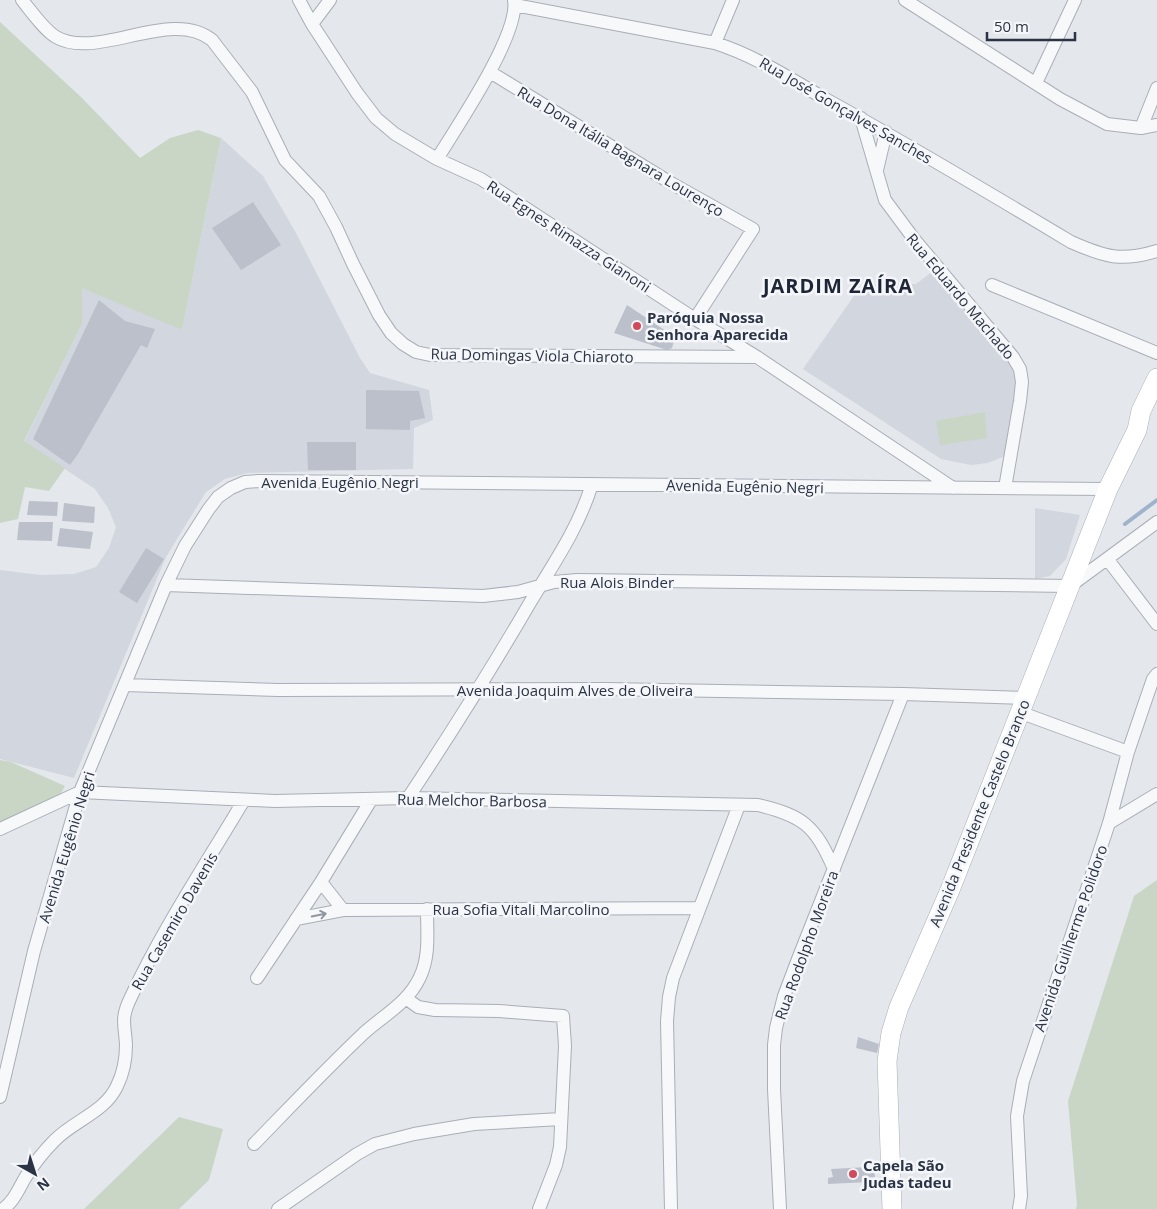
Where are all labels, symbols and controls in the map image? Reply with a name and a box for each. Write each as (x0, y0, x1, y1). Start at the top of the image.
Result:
scale bar (987, 10, 1074, 42)
text: 50 m (994, 16, 1029, 36)
street label: Rua José Gonçalves Sanches (756, 52, 936, 168)
street label: Rua Dona Itália Bagnara Lourenço (514, 81, 728, 221)
street label: Rua Egnes Rimazza Gianoni (483, 175, 655, 297)
street label: Rua Eduardo Machado (902, 229, 1020, 363)
district label: JARDIM ZAÍRA (761, 272, 913, 299)
place label: Paróquia Nossa Senhora Aparecida (647, 307, 788, 344)
marker: Paróquia Nossa Senhora Aparecida (631, 320, 643, 332)
street label: Rua Domingas Viola Chiaroto (430, 343, 634, 367)
street label: Avenida Eugênio Negri (261, 472, 419, 492)
street label: Avenida Eugênio Negri (666, 475, 824, 497)
street label: Rua Alois Binder (560, 572, 674, 592)
street label: Avenida Joaquim Alves de Oliveira (457, 680, 693, 700)
street label: Avenida Presidente Castelo Branco (924, 696, 1034, 930)
street label: Avenida Eugênio Negri (33, 769, 99, 925)
street label: Rua Melchor Barbosa (397, 789, 547, 811)
street label: Avenida Guilherme Polidoro (1029, 842, 1111, 1034)
street label: Rua Casemiro Davenis (126, 848, 222, 994)
street label: Rua Rodolpho Moreira (770, 868, 842, 1022)
street label: Rua Sofia Vitali Marcolino (433, 899, 609, 919)
one-way arrow (311, 910, 327, 919)
north arrow (10, 1149, 60, 1199)
place label: Capela São Judas tadeu (861, 1155, 952, 1192)
marker: Capela São Judas tadeu (847, 1168, 859, 1180)
text: N (33, 1174, 54, 1195)

